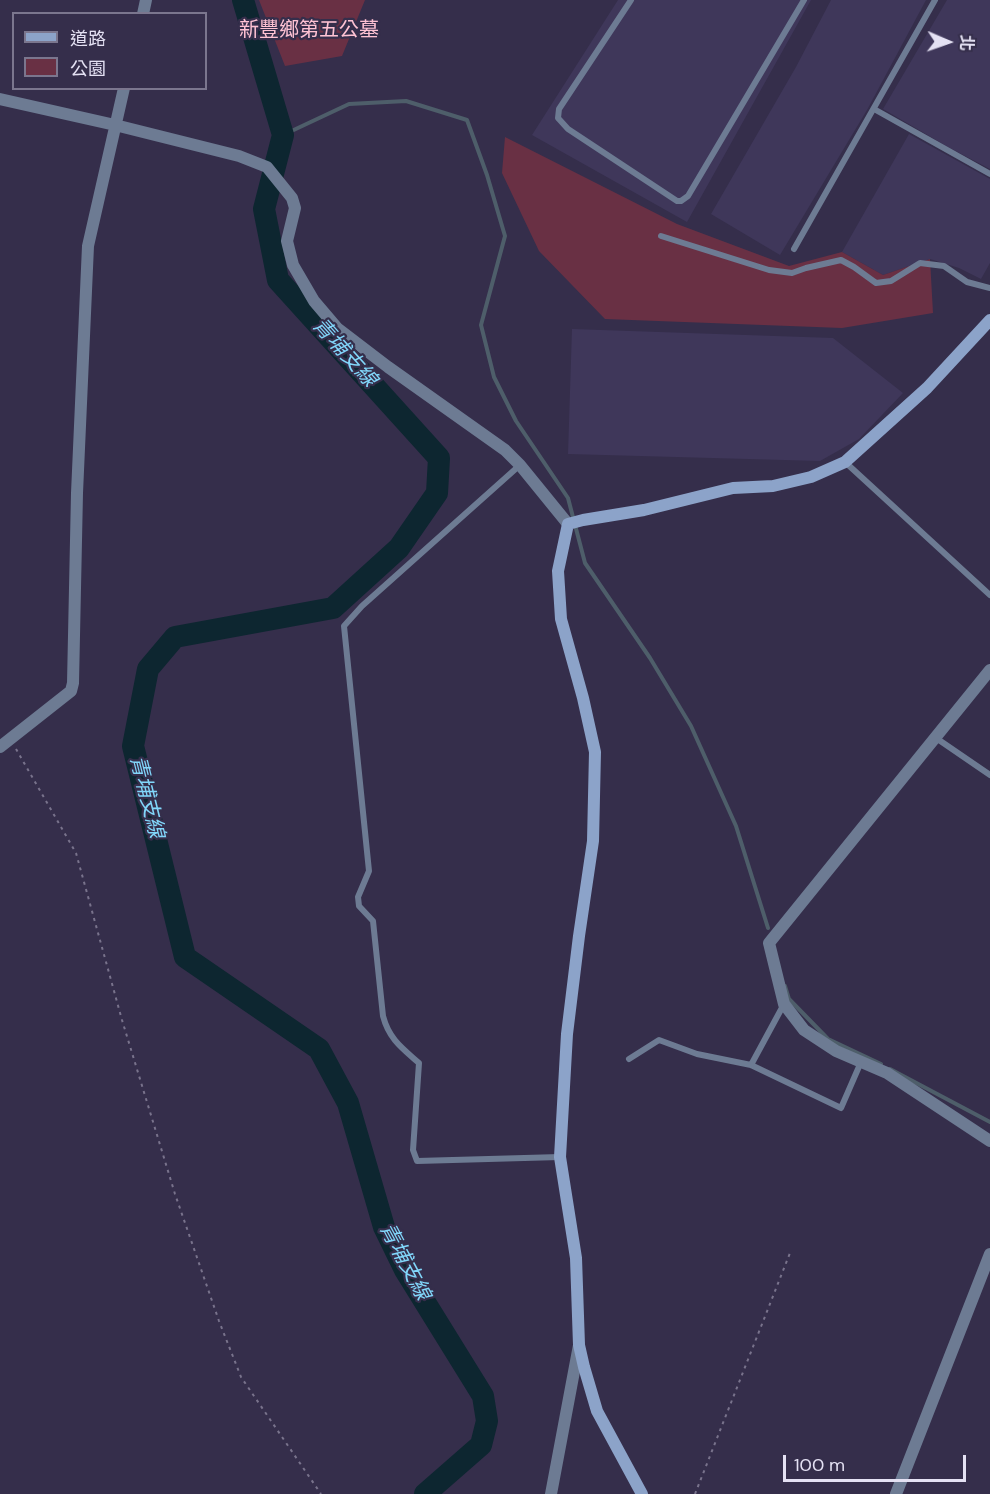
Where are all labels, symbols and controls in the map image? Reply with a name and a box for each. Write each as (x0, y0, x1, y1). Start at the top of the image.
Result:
legend (12, 12, 207, 90)
north arrow (918, 12, 978, 72)
park label: 新豐鄉第五公墓 (239, 19, 379, 43)
text: 道路 (70, 27, 106, 51)
text: 北 (956, 34, 977, 51)
text: 公園 (70, 57, 106, 81)
water label: 青埔支線 (307, 313, 381, 393)
water label: 青埔支線 (124, 753, 168, 841)
water label: 青埔支線 (373, 1219, 435, 1305)
scale bar (786, 1443, 969, 1481)
text: 100 m (794, 1453, 845, 1477)

